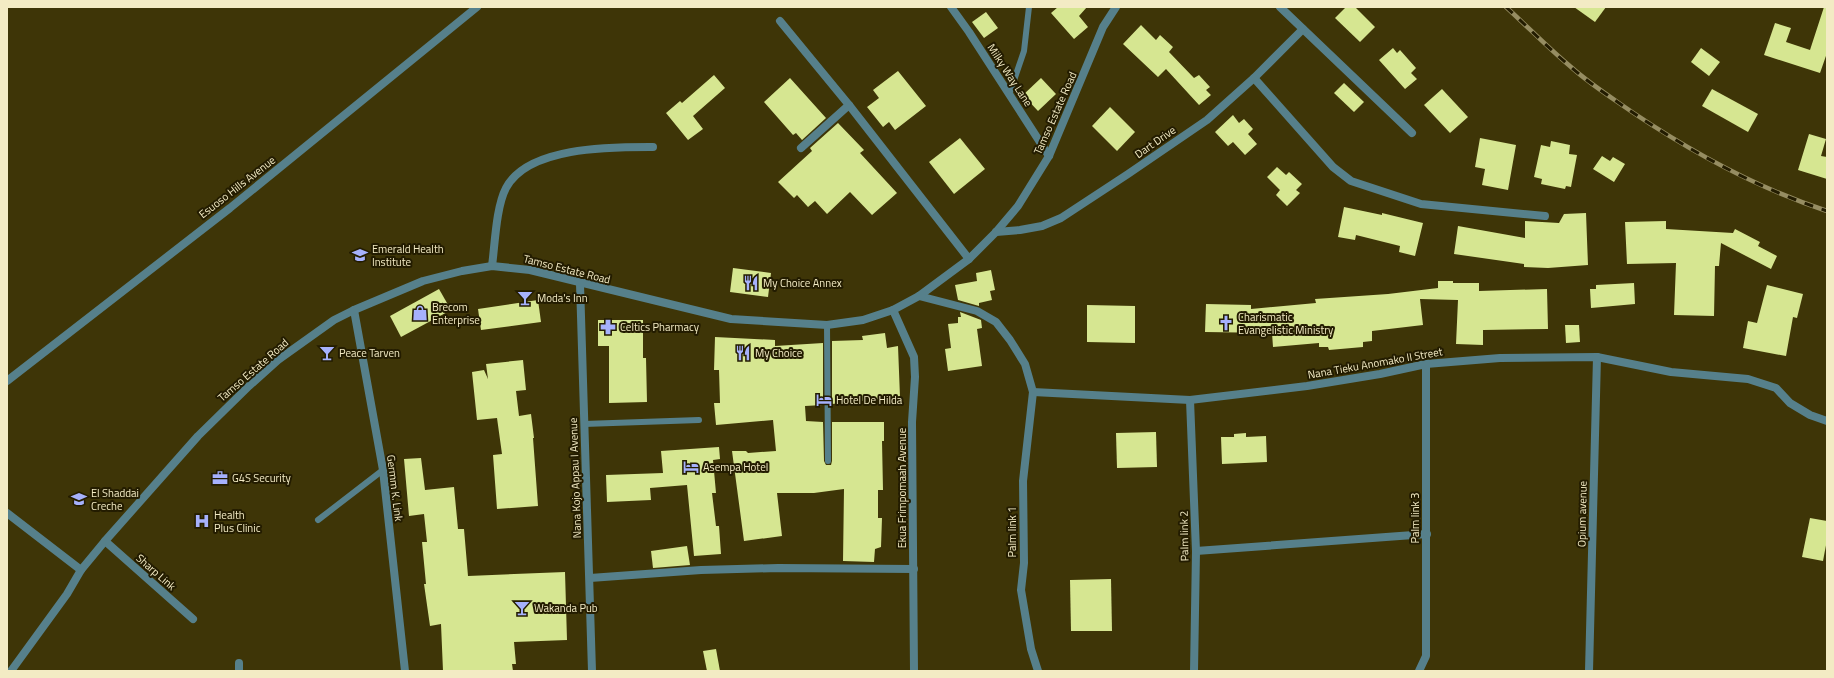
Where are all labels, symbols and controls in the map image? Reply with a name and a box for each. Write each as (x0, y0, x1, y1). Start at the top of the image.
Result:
street label: Milky Way Lane (984, 40, 1037, 110)
street label: Tamso Estate Road (1030, 69, 1080, 157)
street label: Dart Drive (1131, 122, 1179, 162)
street label: Esuoso Hills Avenue (195, 152, 279, 222)
place label: Emerald Health Institute (372, 241, 444, 270)
school or university icon: Emerald Health Institute (351, 246, 369, 264)
street label: Tamso Estate Road (522, 250, 612, 288)
restaurant icon: My Choice Annex (742, 274, 760, 292)
place label: My Choice Annex (763, 275, 842, 291)
bar icon: Moda's Inn (516, 289, 534, 307)
place label: Moda's Inn (537, 290, 588, 306)
place label: Brecom Enterprise (432, 299, 480, 328)
shop icon: Brecom Enterprise (411, 304, 429, 322)
place label: Charismatic Evangelistic Ministry (1238, 309, 1334, 338)
church icon: Charismatic Evangelistic Ministry (1217, 314, 1235, 332)
pharmacy icon: Celtics Pharmacy (599, 318, 617, 336)
place label: Celtics Pharmacy (620, 319, 700, 335)
street label: Tamso Estate Road (214, 335, 292, 405)
street label: Nana Tieku Anomako II Street (1306, 343, 1444, 383)
bar icon: Peace Tarven (318, 344, 336, 362)
restaurant icon: My Choice (734, 344, 752, 362)
place label: Peace Tarven (339, 345, 400, 361)
place label: My Choice (755, 345, 803, 361)
hotel icon: Hotel De Hilda (815, 391, 833, 409)
place label: Hotel De Hilda (836, 392, 903, 408)
street label: Nana Kojo Appau I Avenue (565, 417, 585, 539)
street label: Ekua Frimpomaah Avenue (894, 427, 910, 548)
street label: Germm K. Link (383, 454, 407, 523)
hotel icon: Asempa Hotel (682, 458, 700, 476)
place label: Asempa Hotel (703, 459, 768, 475)
office icon: G4S Security (211, 469, 229, 487)
place label: G4S Security (232, 470, 292, 486)
street label: Opium avenue (1573, 480, 1591, 547)
place label: El Shaddai Creche (91, 485, 139, 514)
school or university icon: El Shaddai Creche (70, 490, 88, 508)
street label: Palm link 3 (1407, 493, 1423, 543)
place label: Health Plus Clinic (214, 507, 261, 536)
street label: Palm link 1 (1004, 507, 1020, 557)
street label: Palm link 2 (1176, 510, 1192, 562)
hospital icon: Health Plus Clinic (193, 512, 211, 530)
street label: Sharp Link (133, 550, 180, 594)
bar icon: Wakanda Pub (513, 599, 531, 617)
place label: Wakanda Pub (534, 600, 598, 616)

